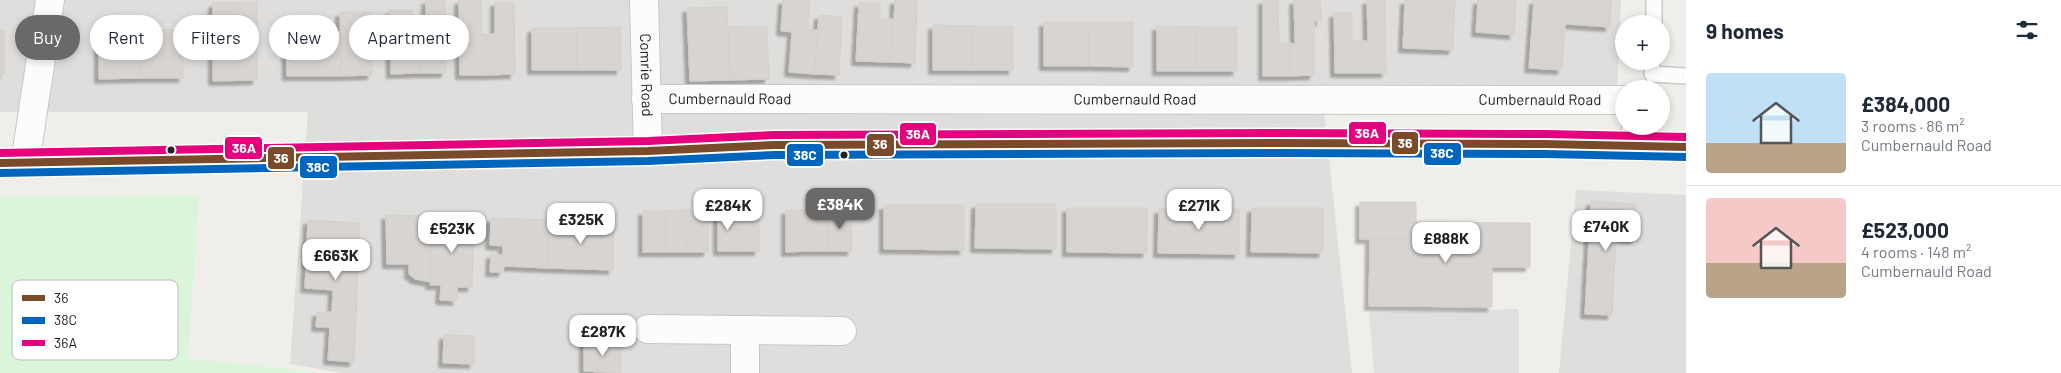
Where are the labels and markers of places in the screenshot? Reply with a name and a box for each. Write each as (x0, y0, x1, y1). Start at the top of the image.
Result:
unlabelled marker (166, 145, 176, 155)
unlabelled marker (839, 150, 849, 160)
pin: £284K (693, 188, 763, 231)
pin: £384K (805, 188, 875, 230)
pin: £271K (1164, 188, 1234, 231)
pin: £325K (546, 202, 616, 245)
pin: £740K (1571, 210, 1641, 252)
pin: £523K (417, 212, 487, 254)
pin: £888K (1411, 222, 1481, 264)
pin: £663K (301, 238, 371, 281)
pin: £287K (568, 314, 638, 357)

